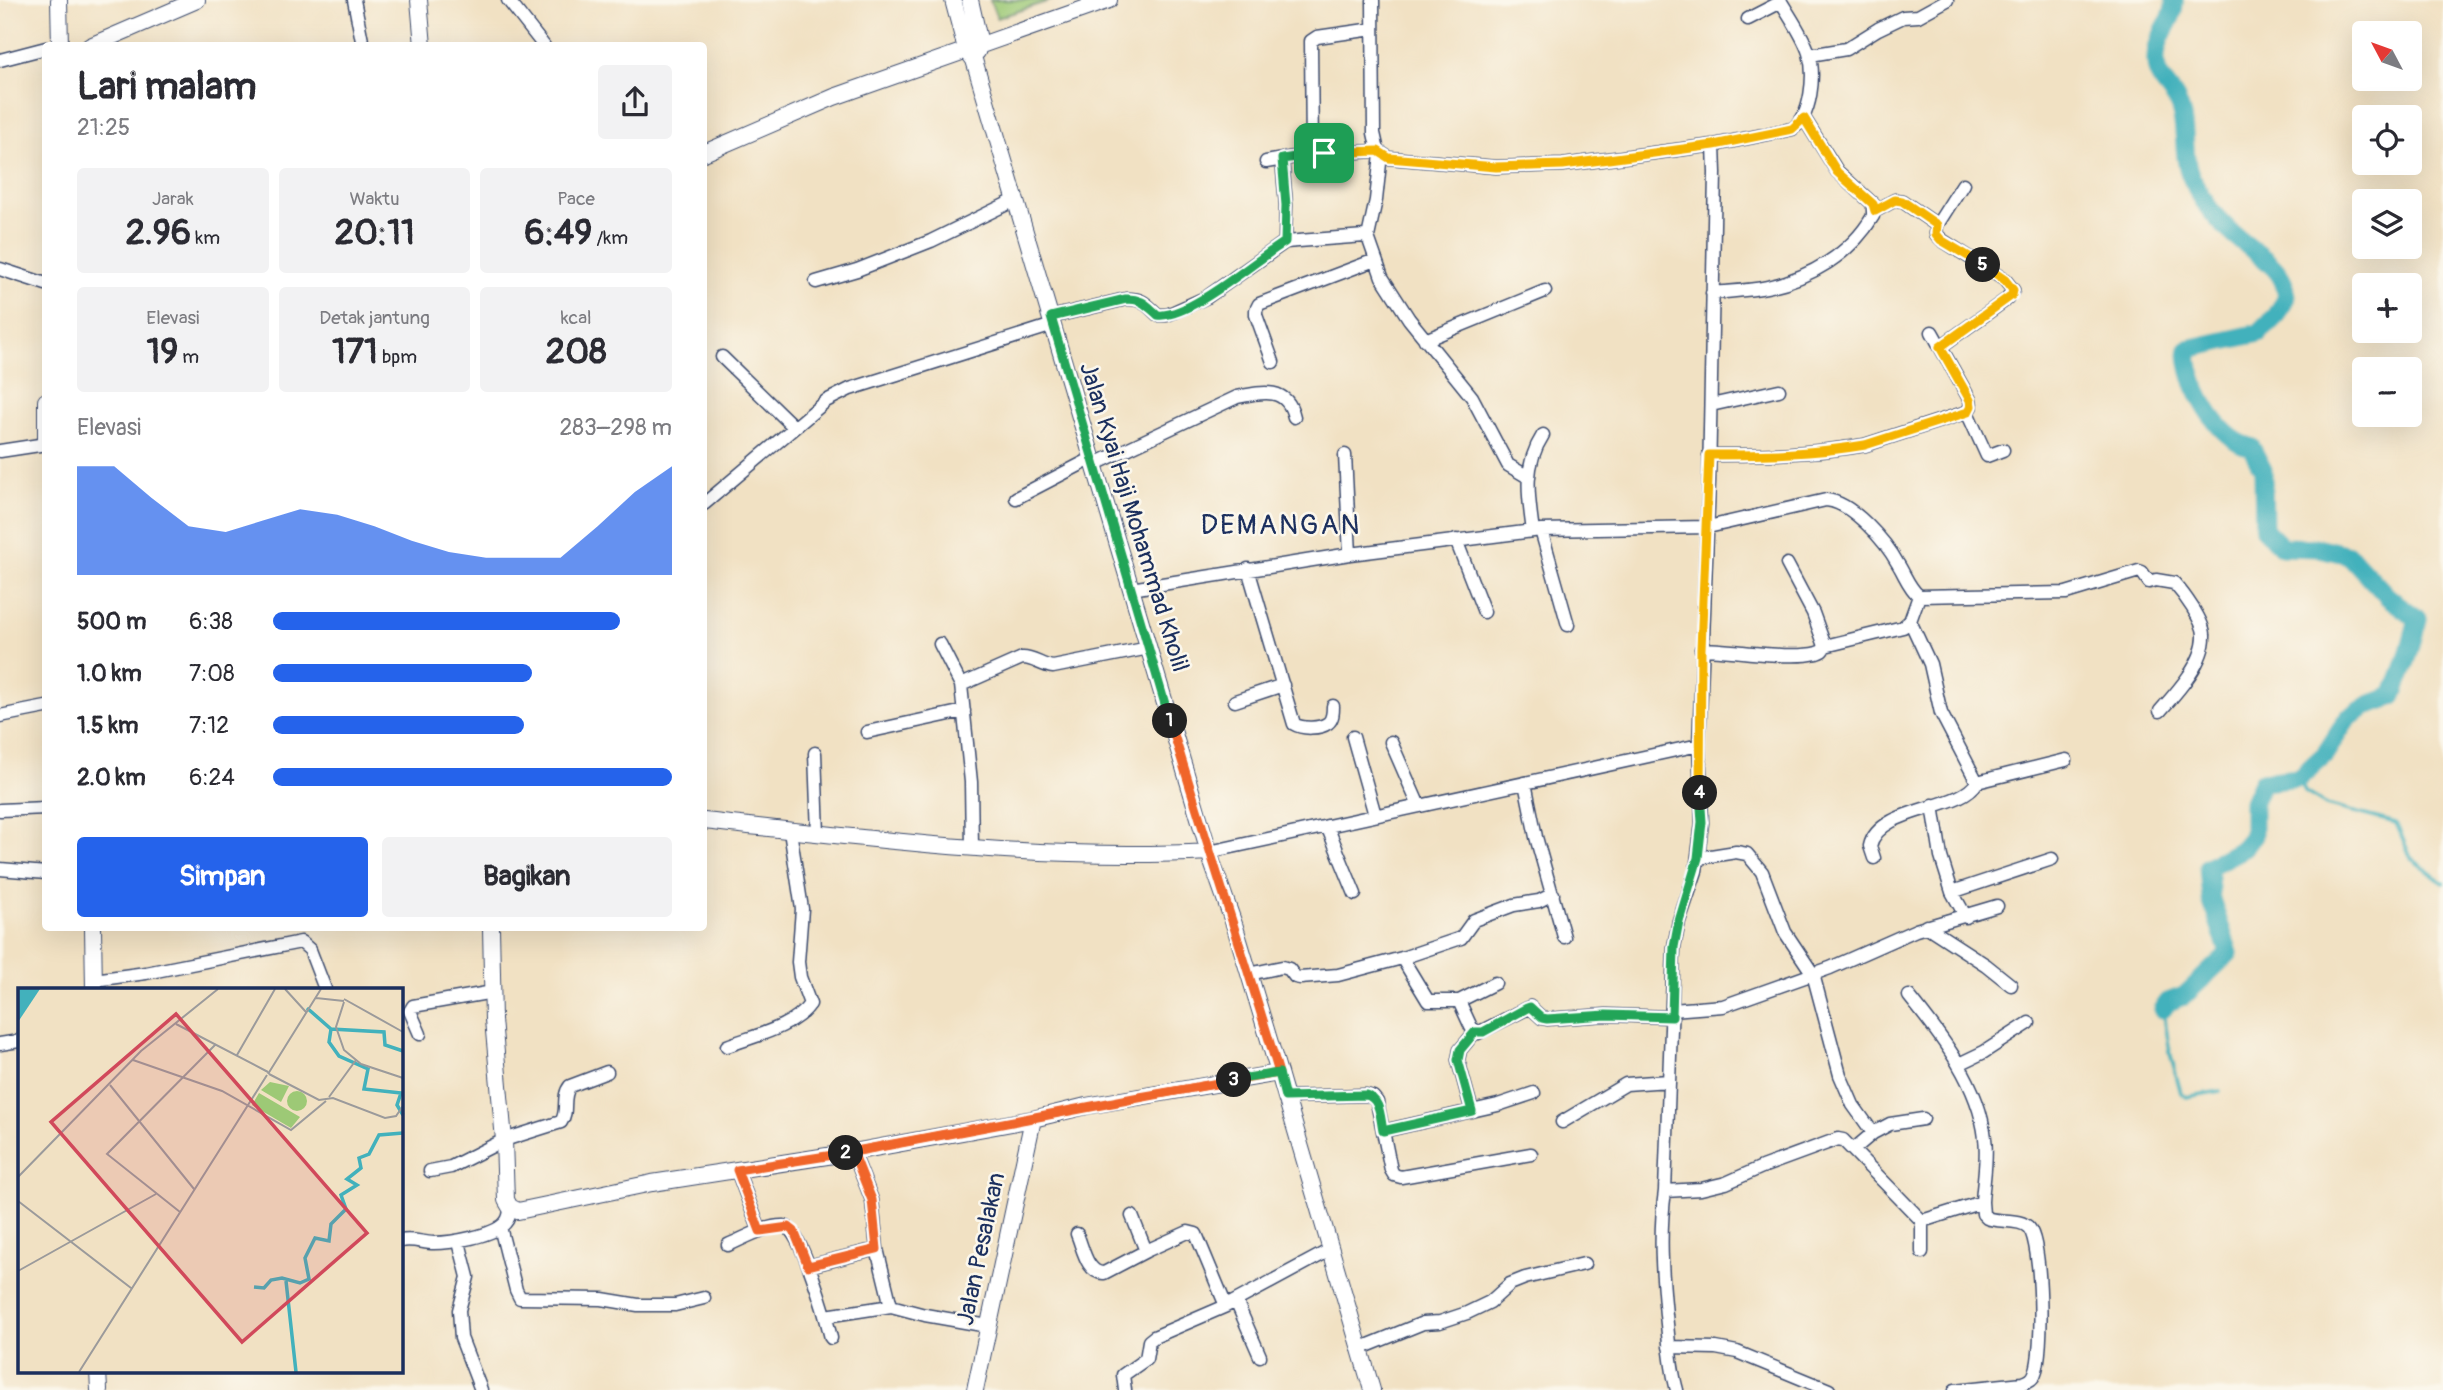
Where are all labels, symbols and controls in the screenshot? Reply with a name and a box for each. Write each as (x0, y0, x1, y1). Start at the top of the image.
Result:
north arrow (2352, 21, 2422, 91)
map controls (2352, 21, 2422, 427)
text: Lari malam (77, 63, 257, 111)
button: share (598, 65, 672, 139)
button: locate (2352, 105, 2422, 175)
text: 21:25 (77, 113, 130, 142)
pin (1294, 123, 1354, 183)
icon: arrive (1305, 134, 1343, 172)
text: Jarak (152, 187, 194, 211)
text: Waktu (349, 187, 400, 211)
text: Pace (557, 187, 595, 211)
button: layers (2352, 189, 2422, 259)
text: 2.96 (126, 211, 191, 255)
text: 20:11 (334, 211, 415, 255)
text: 6:49 (524, 211, 592, 255)
text: km (191, 226, 220, 250)
text: /km (592, 226, 628, 250)
pin: 5 (1966, 247, 2000, 282)
text: 5 (1977, 252, 1988, 276)
button: + (2352, 273, 2422, 343)
text: Elevasi (146, 306, 199, 330)
text: Detak jantung (319, 306, 430, 330)
text: kcal (561, 306, 592, 330)
text: 19 (146, 330, 178, 374)
text: 171 (332, 330, 378, 374)
text: 208 (546, 330, 607, 374)
text: m (178, 345, 199, 369)
text: bpm (378, 345, 417, 369)
button: − (2352, 357, 2422, 427)
street label: Jalan Kyai Haji Mohammad Kholil (1073, 359, 1195, 675)
text: Elevasi (77, 413, 141, 442)
text: 283–298 m (559, 413, 672, 442)
district label: DEMANGAN (1200, 508, 1362, 543)
text: 500 m (77, 607, 146, 636)
text: 6:38 (189, 607, 233, 636)
text: 1.0 km (77, 659, 142, 688)
text: 7:08 (189, 659, 235, 688)
pin: 1 (1152, 704, 1188, 738)
text: 1 (1166, 708, 1173, 732)
text: 1.5 km (77, 711, 139, 740)
text: 7:12 (189, 711, 229, 740)
text: 2.0 km (77, 763, 146, 792)
text: 6:24 (189, 763, 235, 792)
pin: 4 (1682, 776, 1718, 810)
text: 4 (1694, 780, 1705, 804)
button: Simpan (77, 837, 368, 917)
button: Bagikan (382, 837, 672, 917)
inset map (18, 988, 402, 1372)
pin: 3 (1216, 1062, 1252, 1098)
text: 3 (1228, 1067, 1239, 1091)
pin: 2 (828, 1136, 864, 1170)
text: 2 (840, 1140, 851, 1164)
street label: Jalan Pesalakan (951, 1170, 1011, 1328)

